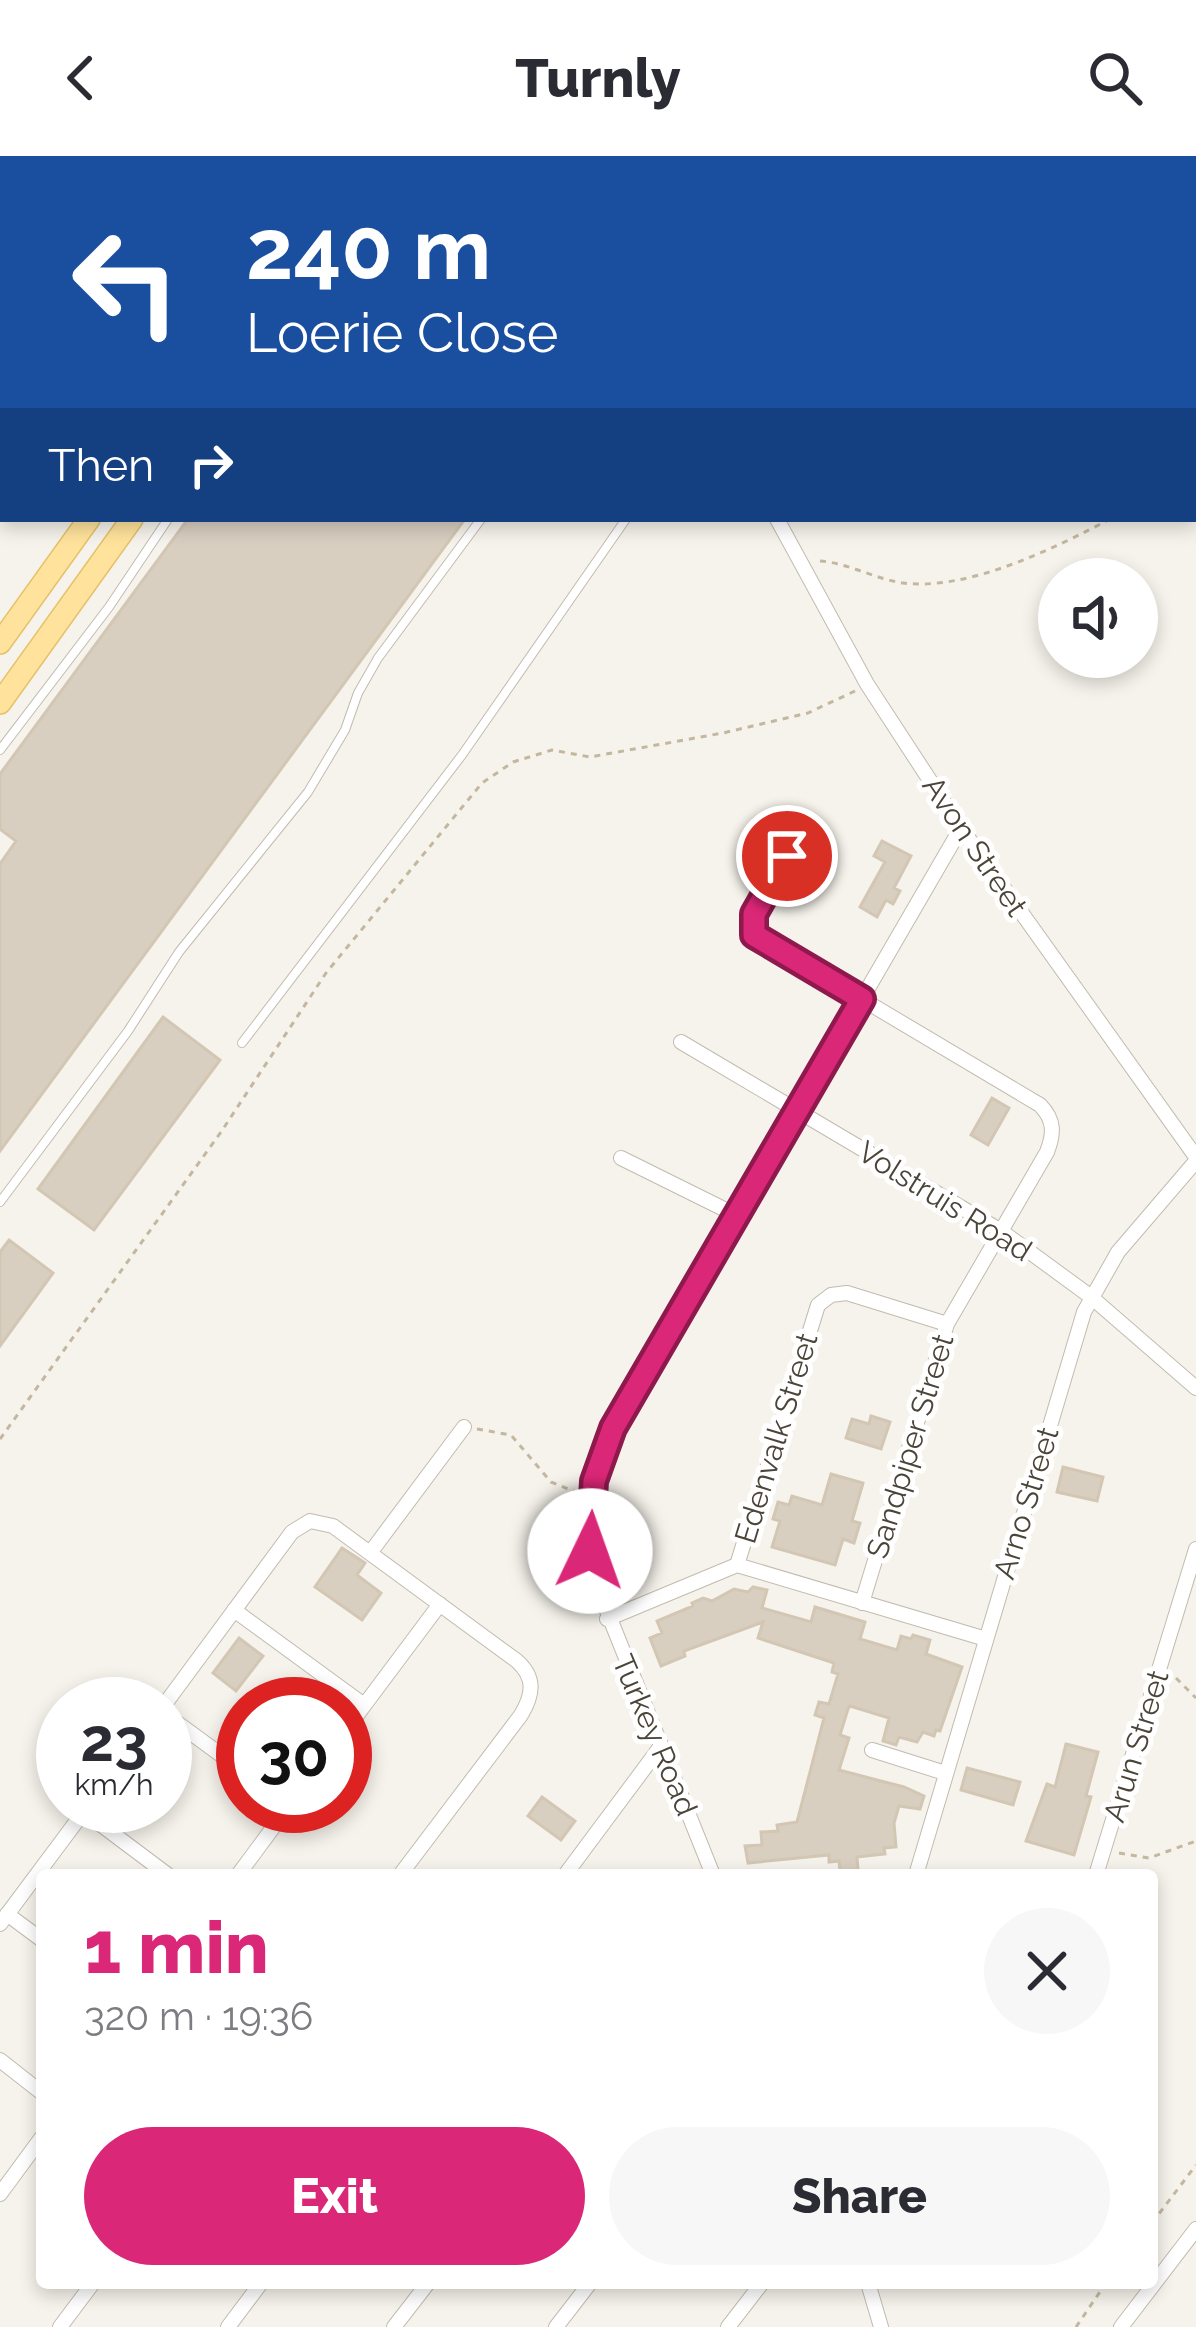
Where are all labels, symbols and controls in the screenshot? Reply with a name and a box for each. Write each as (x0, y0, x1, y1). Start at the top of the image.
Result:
icon: back (48, 45, 114, 111)
icon: search (1082, 45, 1148, 111)
text: Turnly (515, 46, 681, 110)
text: 240 m (246, 200, 491, 299)
icon: left (48, 204, 204, 360)
text: Loerie Close (246, 301, 559, 365)
icon: right (178, 432, 244, 498)
text: Then (48, 439, 154, 492)
map controls (1038, 558, 1158, 678)
button: sound (1038, 558, 1158, 678)
street label: Avon Street (916, 770, 1034, 922)
pin (736, 805, 838, 907)
icon: arrive (754, 823, 820, 889)
street label: Volstruis Road (852, 1134, 1038, 1268)
street label: Edenvalk Street (727, 1329, 825, 1547)
street label: Sandpiper Street (859, 1330, 961, 1562)
street label: Arno Street (986, 1423, 1066, 1583)
position arrow (527, 1488, 653, 1614)
street label: Turkey Road (605, 1649, 705, 1821)
street label: Arun Street (1096, 1666, 1176, 1826)
speed limit sign: 30 (216, 1677, 372, 1833)
text: 23 (80, 1705, 148, 1775)
text: km/h (74, 1767, 154, 1802)
text: 1 min (84, 1905, 269, 1990)
button: close (984, 1908, 1110, 2034)
text: 320 m · 19:36 (84, 1993, 313, 2039)
button: Exit (84, 2127, 585, 2265)
button: Share (609, 2127, 1110, 2265)

